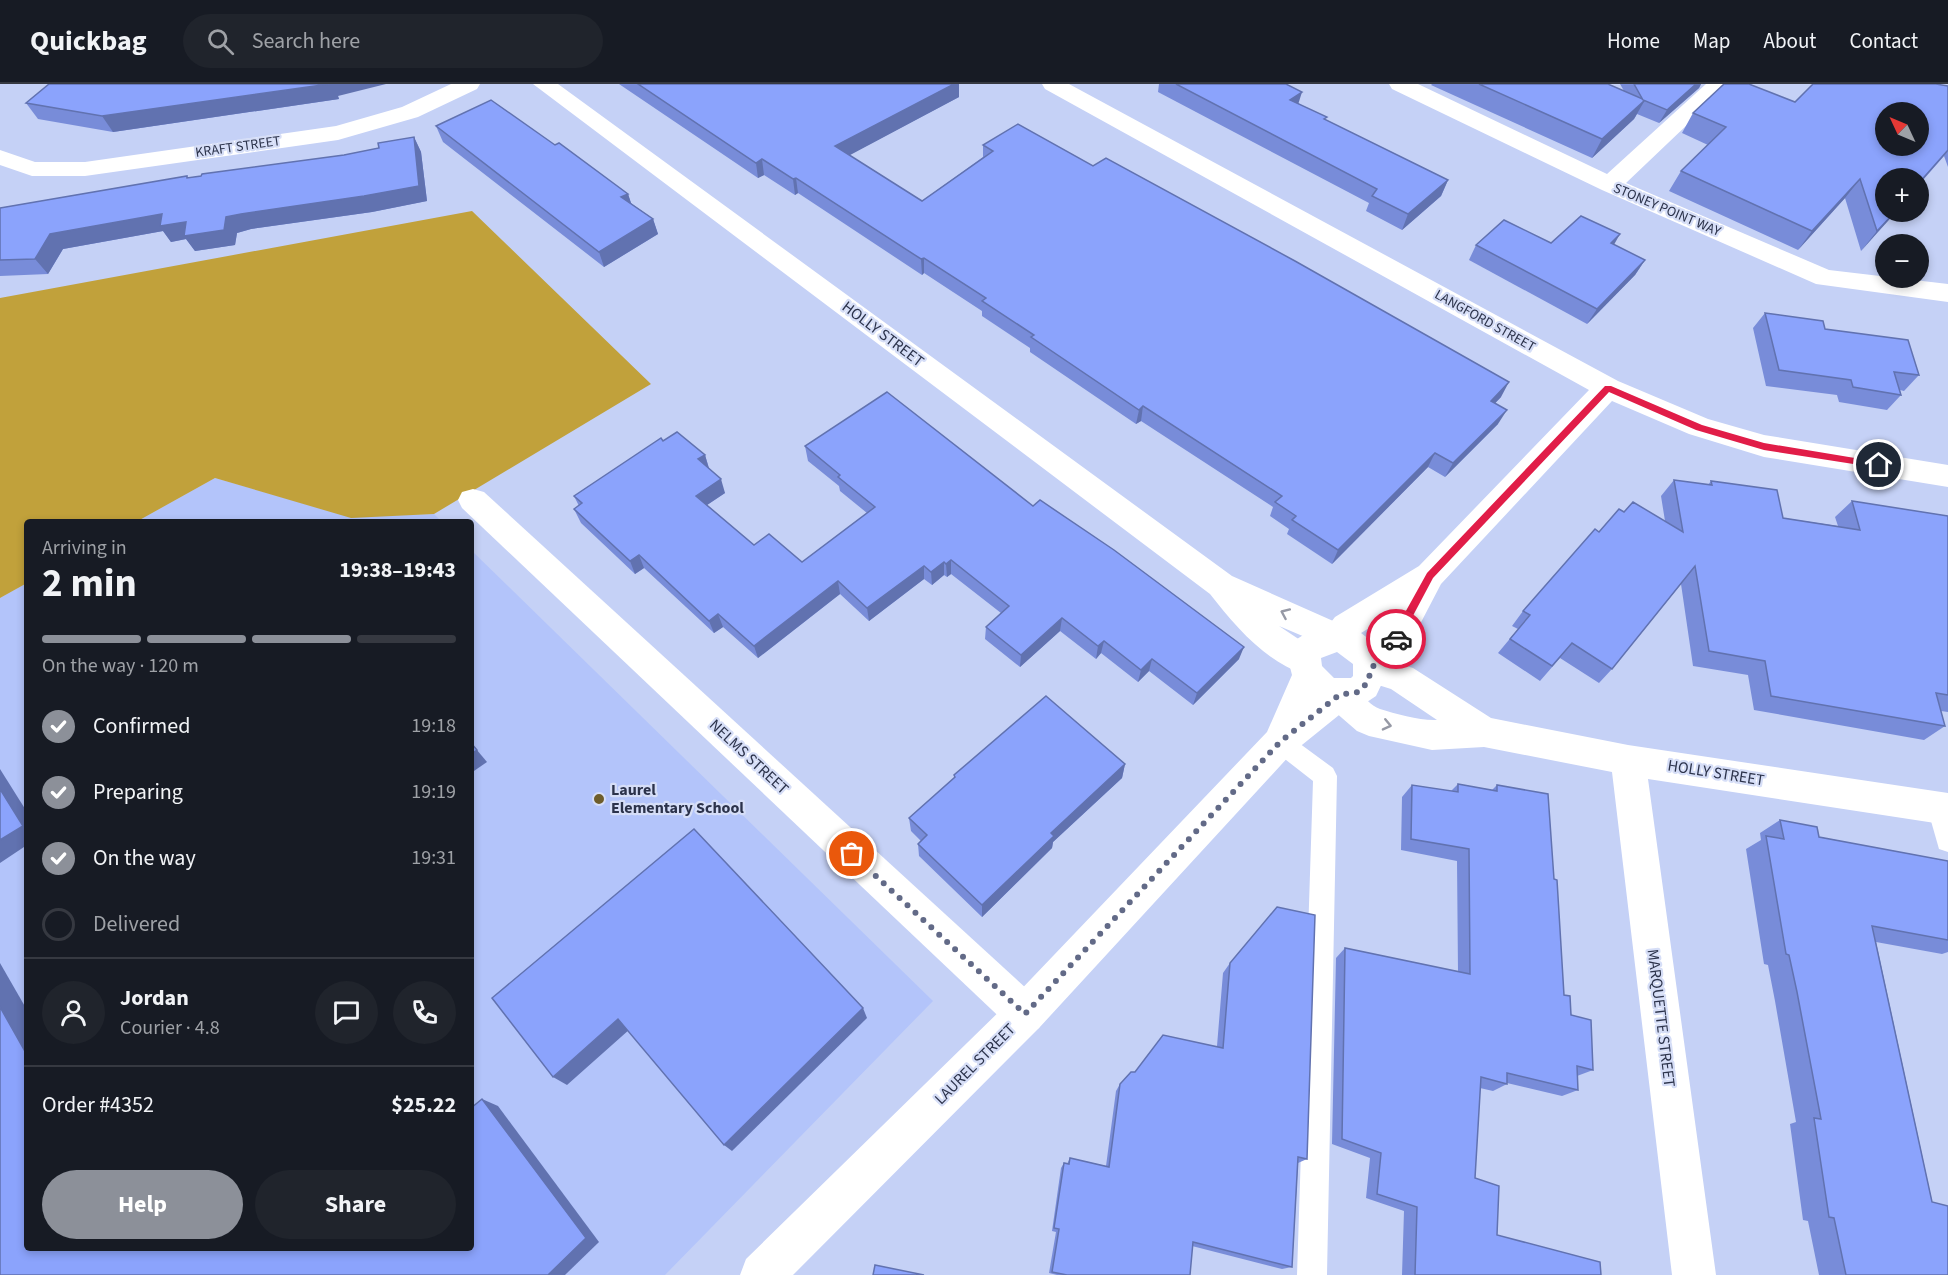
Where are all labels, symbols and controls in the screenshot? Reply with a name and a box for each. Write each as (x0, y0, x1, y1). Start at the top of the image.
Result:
search box (183, 14, 603, 68)
text: Quickbag (30, 21, 147, 61)
icon: search (204, 25, 237, 58)
text: Search here (252, 25, 360, 57)
text: Home (1607, 26, 1660, 56)
text: Map (1693, 26, 1731, 56)
text: About (1764, 26, 1816, 56)
text: Contact (1849, 26, 1918, 56)
north arrow (1875, 102, 1929, 156)
map controls (1875, 102, 1929, 288)
street label: KRAFT STREET (194, 131, 282, 163)
button: + (1875, 168, 1929, 222)
street label: STONEY POINT WAY (1610, 178, 1724, 242)
button: − (1875, 234, 1929, 288)
street label: LANGFORD STREET (1431, 285, 1539, 357)
street label: HOLLY STREET (837, 296, 929, 372)
pin (1853, 439, 1904, 490)
icon: home (1862, 448, 1895, 481)
text: Arriving in (42, 534, 127, 562)
text: 19:38–19:43 (339, 554, 456, 586)
text: 2 min (42, 556, 137, 612)
one-way arrow (1281, 608, 1292, 620)
courier (1366, 609, 1426, 669)
icon: car (1380, 623, 1413, 656)
text: On the way · 120 m (42, 652, 199, 680)
icon: check (42, 710, 75, 743)
text: Confirmed (93, 710, 190, 742)
text: 19:18 (411, 712, 456, 740)
street label: NELMS STREET (704, 714, 794, 800)
one-way arrow (1382, 718, 1392, 731)
street label: HOLLY STREET (1666, 755, 1766, 792)
icon: check (42, 776, 75, 809)
text: Preparing (93, 776, 183, 808)
text: 19:19 (411, 778, 456, 806)
place label: Laurel Elementary School (611, 779, 744, 819)
marker: Laurel Elementary School (592, 792, 606, 806)
pin (826, 828, 877, 879)
icon: bag (835, 837, 868, 870)
icon: check (42, 842, 75, 875)
text: On the way (93, 842, 196, 874)
text: 19:31 (411, 844, 456, 872)
text: Delivered (93, 908, 180, 940)
street label: MARQUETTE STREET (1642, 948, 1680, 1089)
button: person (42, 981, 105, 1044)
button: chat (315, 981, 378, 1044)
button: phone (393, 981, 456, 1044)
text: Jordan (120, 982, 189, 1014)
text: Courier · 4.8 (120, 1014, 220, 1042)
street label: LAUREL STREET (930, 1018, 1021, 1109)
text: Order #4352 (42, 1089, 154, 1121)
text: $25.22 (391, 1089, 456, 1121)
button: Help (42, 1170, 243, 1239)
button: Share (255, 1170, 456, 1239)

